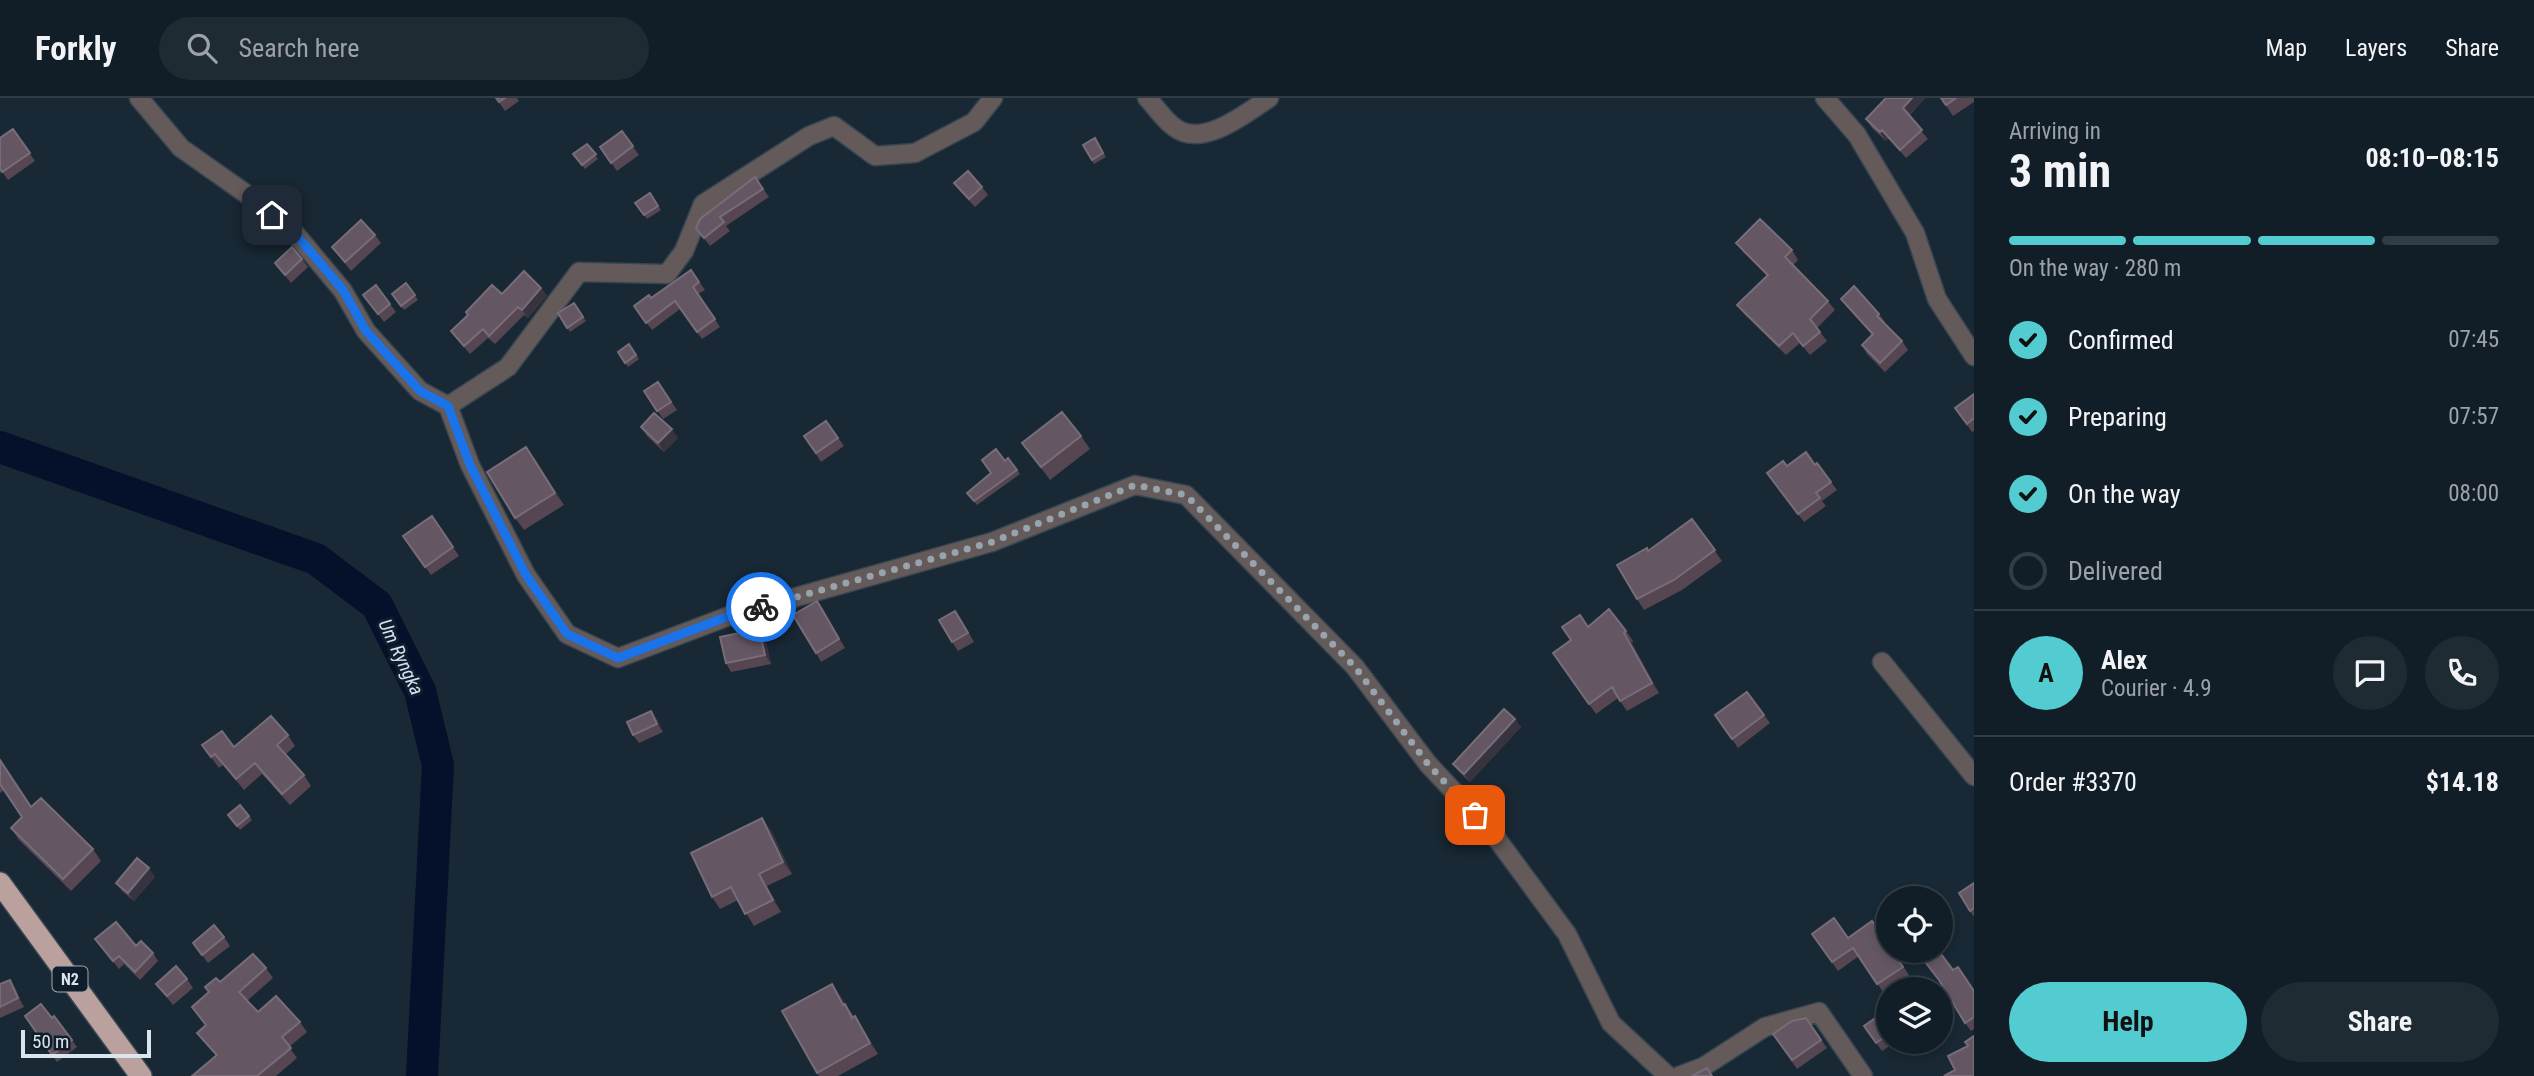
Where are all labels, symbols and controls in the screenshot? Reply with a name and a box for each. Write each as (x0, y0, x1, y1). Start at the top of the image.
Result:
search box (159, 17, 649, 80)
text: Forkly (35, 29, 117, 68)
icon: search (183, 29, 221, 67)
text: Search here (239, 33, 359, 63)
text: Map (2266, 34, 2307, 62)
text: Layers (2345, 34, 2407, 62)
text: Share (2445, 34, 2499, 62)
text: Arriving in (2009, 118, 2101, 145)
text: 08:10–08:15 (2365, 143, 2499, 173)
text: 3 min (2009, 144, 2111, 198)
pin (242, 185, 302, 245)
icon: home (253, 196, 291, 234)
text: On the way · 280 m (2009, 255, 2181, 282)
icon: check (2009, 321, 2047, 359)
text: Confirmed (2068, 325, 2174, 355)
text: 07:45 (2448, 326, 2499, 353)
icon: check (2009, 398, 2047, 436)
text: Preparing (2068, 402, 2167, 432)
text: 07:57 (2448, 403, 2499, 430)
icon: check (2009, 475, 2047, 513)
text: On the way (2068, 479, 2181, 509)
text: 08:00 (2448, 480, 2499, 507)
text: Delivered (2068, 556, 2163, 586)
courier (726, 572, 796, 642)
icon: bike (742, 588, 780, 626)
water label: Um Ryngka (373, 615, 429, 699)
button: chat (2333, 636, 2407, 710)
button: phone (2425, 636, 2499, 710)
text: Alex (2101, 645, 2147, 675)
text: A (2038, 658, 2054, 688)
text: Courier · 4.9 (2101, 675, 2212, 702)
text: Order #3370 (2009, 767, 2137, 797)
text: $14.18 (2426, 767, 2499, 797)
pin (1445, 785, 1505, 845)
icon: bag (1456, 796, 1494, 834)
map controls (1876, 886, 1953, 1054)
button: locate (1876, 886, 1953, 963)
road number: N2 (52, 966, 88, 992)
button: layers (1876, 977, 1953, 1054)
button: Help (2009, 982, 2247, 1062)
button: Share (2261, 982, 2499, 1062)
scale bar (21, 1027, 150, 1059)
text: 50 m (32, 1030, 69, 1053)

